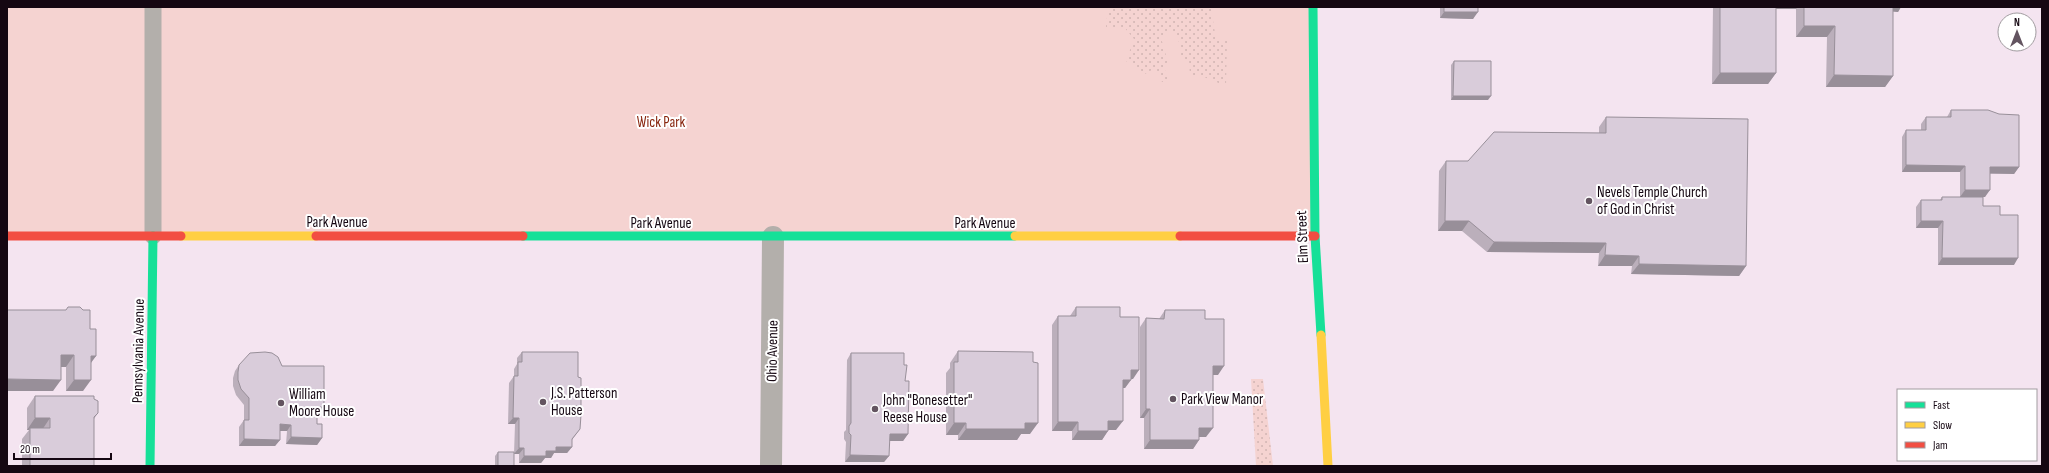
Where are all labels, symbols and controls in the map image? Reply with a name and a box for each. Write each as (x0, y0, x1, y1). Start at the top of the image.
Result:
north arrow (1997, 12, 2037, 52)
text: N (2014, 16, 2020, 29)
park label: Wick Park (637, 113, 686, 132)
place label: Nevels Temple Church of God in Christ (1597, 183, 1707, 219)
marker: Nevels Temple Church of God in Christ (1584, 196, 1594, 206)
street label: Elm Street (1292, 210, 1313, 264)
street label: Park Avenue (306, 213, 368, 232)
street label: Park Avenue (630, 214, 692, 233)
street label: Park Avenue (954, 214, 1016, 233)
street label: Pennsylvania Avenue (128, 299, 149, 403)
street label: Ohio Avenue (762, 320, 783, 382)
place label: J.S. Patterson House (550, 384, 617, 420)
place label: William Moore House (289, 385, 354, 421)
legend (1897, 389, 2037, 461)
place label: Park View Manor (1181, 390, 1264, 409)
place label: John "Bonesetter" Reese House (882, 391, 972, 427)
marker: Park View Manor (1168, 394, 1178, 404)
marker: J.S. Patterson House (538, 397, 548, 407)
marker: William Moore House (276, 398, 286, 408)
text: Fast (1933, 398, 1950, 413)
marker: John "Bonesetter" Reese House (870, 404, 880, 414)
text: Slow (1933, 418, 1952, 433)
scale bar (14, 435, 111, 461)
text: Jam (1932, 438, 1948, 453)
text: 20 m (20, 442, 40, 457)

